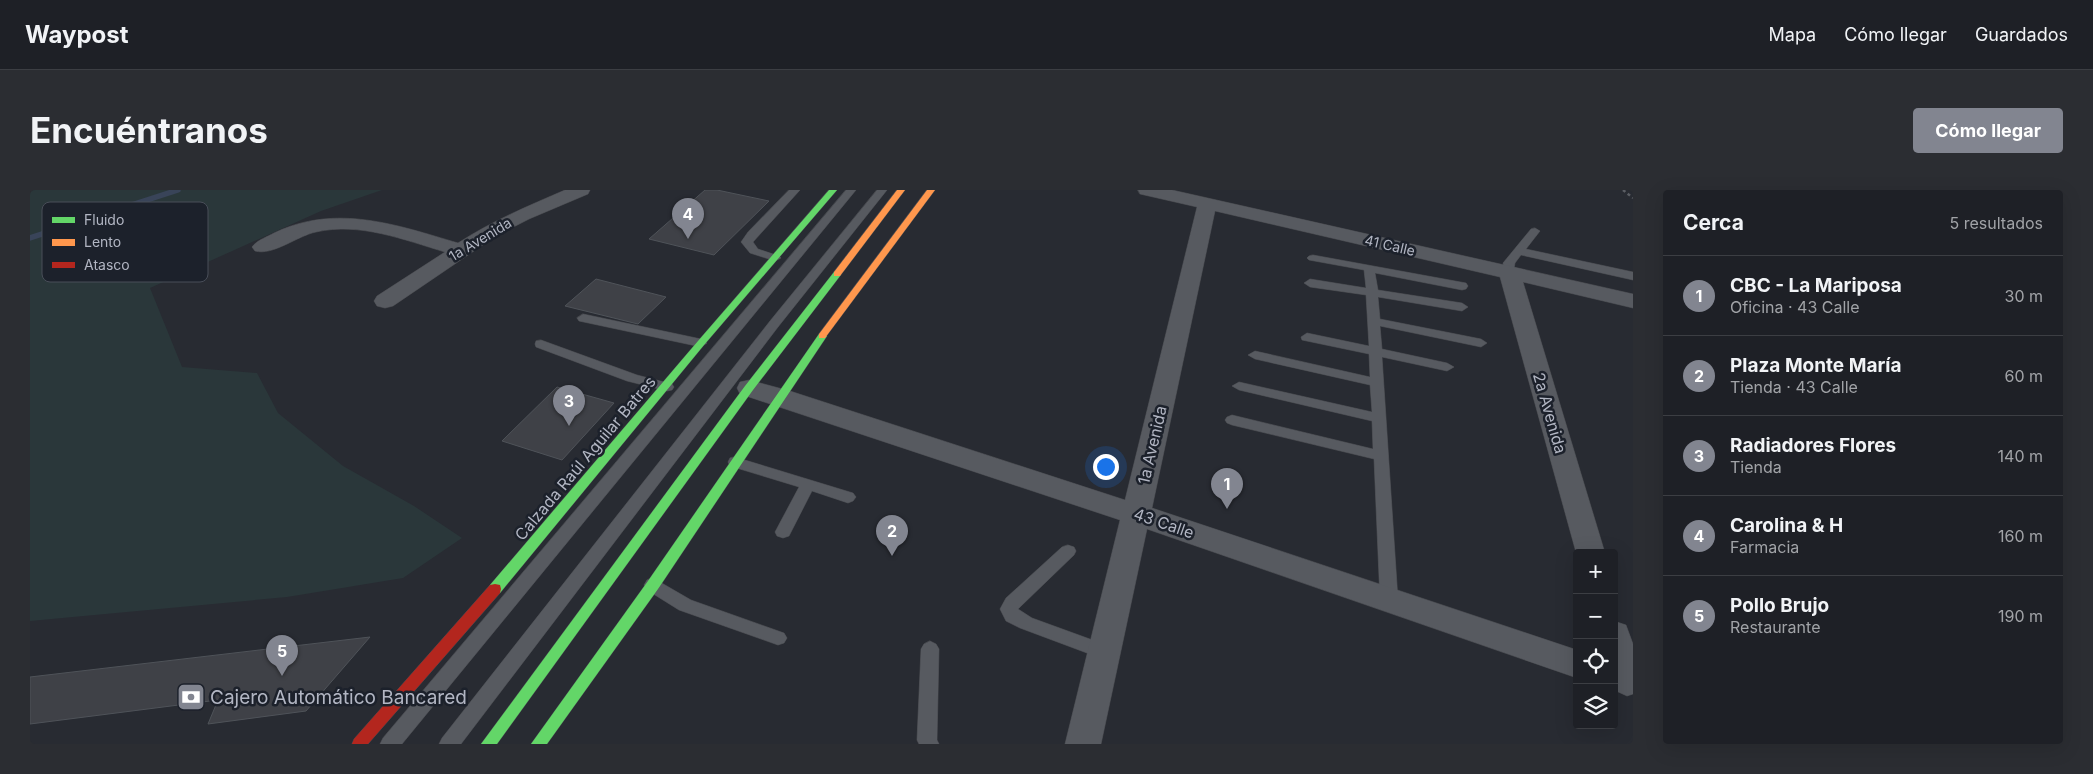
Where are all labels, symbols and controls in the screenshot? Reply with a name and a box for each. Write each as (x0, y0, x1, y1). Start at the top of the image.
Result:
text: Waypost (25, 20, 129, 49)
text: Mapa (1769, 24, 1816, 45)
text: Cómo llegar (1844, 24, 1947, 45)
text: Guardados (1975, 24, 2068, 45)
button: Cómo llegar (1913, 108, 2063, 153)
text: Encuéntranos (30, 109, 268, 151)
pin: 4 (672, 198, 704, 239)
legend (42, 202, 208, 282)
text: Cerca (1683, 210, 1744, 235)
text: Fluido (84, 211, 124, 228)
text: 5 resultados (1950, 213, 2043, 233)
street label: 1a Avenida (446, 214, 514, 264)
street label: 41 Calle (1363, 231, 1417, 259)
text: Lento (84, 233, 121, 250)
text: Atasco (84, 256, 130, 273)
text: CBC - La Mariposa (1730, 274, 1902, 297)
text: 1 (1696, 286, 1702, 306)
text: 30 m (2005, 286, 2043, 306)
text: Oficina · 43 Calle (1730, 297, 1860, 317)
text: Plaza Monte María (1730, 354, 1901, 377)
text: 2 (1694, 366, 1704, 386)
text: 60 m (2004, 366, 2043, 386)
street label: 2a Avenida (1529, 370, 1571, 456)
street label: Calzada Raúl Aguilar Batres (510, 372, 660, 544)
text: Tienda · 43 Calle (1730, 377, 1858, 397)
pin: 3 (553, 385, 585, 426)
street label: 1a Avenida (1133, 404, 1171, 486)
text: Radiadores Flores (1730, 434, 1896, 457)
text: 3 (1694, 446, 1704, 466)
text: 140 m (1998, 446, 2043, 466)
your location (1093, 454, 1119, 480)
text: Tienda (1730, 457, 1782, 477)
pin: 1 (1211, 468, 1243, 509)
street label: 43 Calle (1131, 503, 1197, 543)
text: Carolina & H (1730, 514, 1843, 537)
pin: 2 (876, 515, 908, 556)
text: 4 (1694, 526, 1704, 546)
text: 160 m (1998, 526, 2043, 546)
text: Farmacia (1730, 537, 1799, 557)
map controls (1573, 549, 1618, 729)
button: + (1573, 549, 1618, 594)
button: − (1573, 594, 1618, 639)
text: Pollo Brujo (1730, 594, 1829, 617)
text: 5 (1694, 606, 1704, 626)
text: 190 m (1998, 606, 2043, 626)
text: Restaurante (1730, 617, 1820, 637)
pin: 5 (266, 635, 298, 676)
button: locate (1573, 639, 1618, 684)
bank icon: Cajero Automático Bancared (176, 682, 206, 712)
button: layers (1573, 684, 1618, 729)
place label: Cajero Automático Bancared (210, 686, 467, 709)

